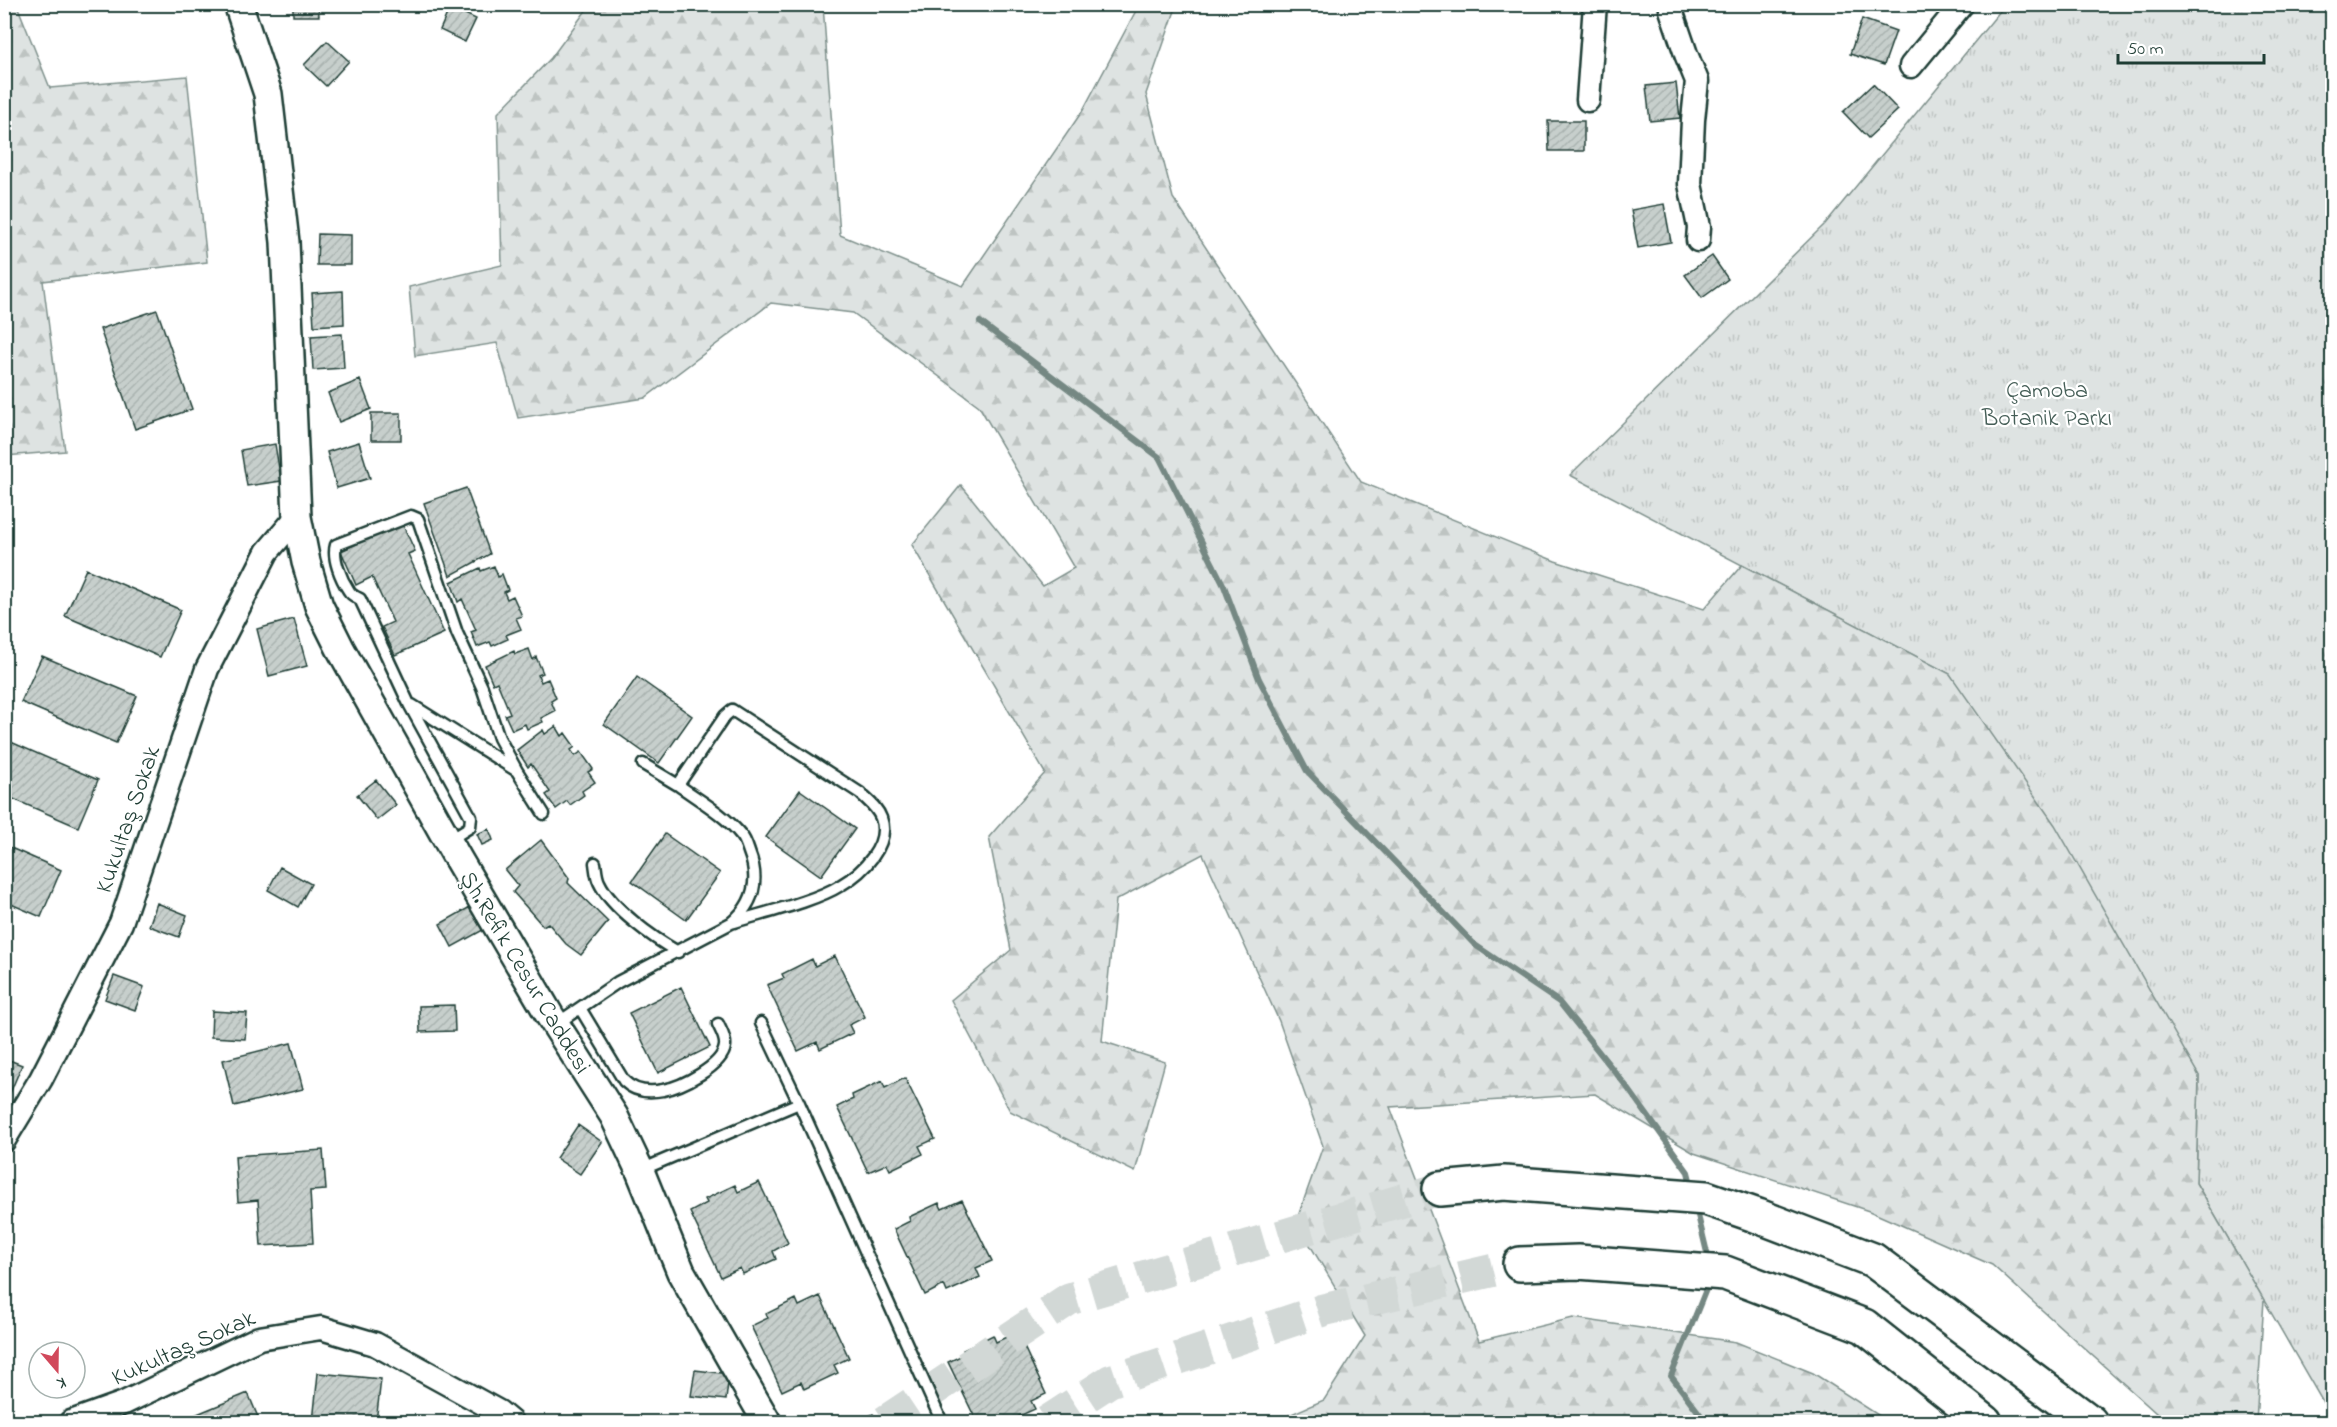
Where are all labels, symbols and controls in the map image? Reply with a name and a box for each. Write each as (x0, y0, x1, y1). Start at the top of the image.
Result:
scale bar (2118, 27, 2264, 65)
text: 50 m (2127, 37, 2164, 63)
park label: Çamoba Botanik Parkı (1981, 374, 2112, 437)
street label: Kukultaş Sokak (88, 741, 171, 898)
street label: Şh.Refik Cesur Caddesi (449, 865, 598, 1081)
street label: Kukultaş Sokak (107, 1302, 262, 1397)
north arrow (27, 1340, 87, 1400)
text: K (53, 1370, 69, 1395)

